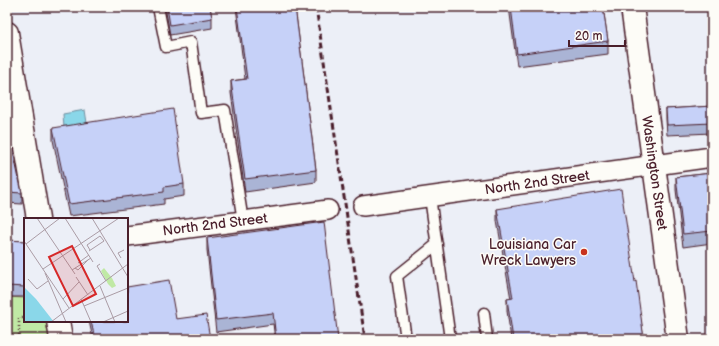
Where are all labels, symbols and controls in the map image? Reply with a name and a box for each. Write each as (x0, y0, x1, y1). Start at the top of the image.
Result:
scale bar (569, 22, 625, 48)
text: 20 m (575, 29, 602, 44)
street label: Washington Street (638, 115, 671, 232)
street label: North 2nd Street (484, 167, 591, 198)
street label: North 2nd Street (162, 210, 269, 239)
inset map (24, 218, 128, 322)
place label: Louisiana Car Wreck Lawyers (481, 236, 577, 269)
marker: Louisiana Car Wreck Lawyers (579, 247, 589, 257)

